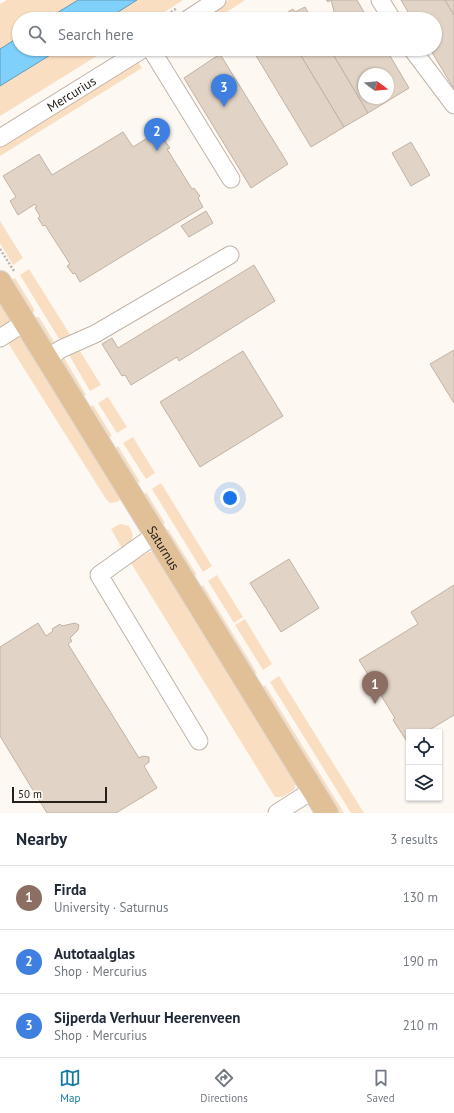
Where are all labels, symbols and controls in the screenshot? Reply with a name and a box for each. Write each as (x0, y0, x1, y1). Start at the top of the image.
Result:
search box (12, 12, 442, 56)
icon: search (26, 23, 48, 45)
text: Search here (58, 25, 134, 44)
north arrow (358, 68, 394, 104)
street label: Mercurius (44, 72, 99, 115)
pin: 3 (211, 74, 237, 107)
pin: 2 (144, 118, 170, 151)
your location (220, 488, 240, 508)
street label: Saturnus (144, 522, 184, 573)
pin: 1 (362, 671, 388, 704)
map controls (406, 729, 442, 801)
button: locate (406, 729, 442, 765)
button: layers (406, 765, 442, 801)
scale bar (12, 785, 107, 804)
text: 50 m (18, 787, 42, 801)
text: Nearby (16, 828, 67, 850)
text: 3 results (390, 831, 438, 848)
text: Firda (54, 880, 86, 899)
text: 1 (25, 889, 33, 906)
text: 130 m (403, 889, 438, 906)
text: University · Saturnus (54, 899, 168, 916)
text: Autotaalglas (54, 944, 135, 963)
text: 2 (25, 953, 33, 970)
text: 190 m (403, 953, 438, 970)
text: Shop · Mercurius (54, 963, 147, 980)
text: Sijperda Verhuur Heerenveen (54, 1008, 240, 1027)
text: 3 (25, 1017, 33, 1034)
text: 210 m (403, 1017, 438, 1034)
text: Shop · Mercurius (54, 1027, 147, 1044)
tab: Map (59, 1067, 81, 1105)
tab: Directions (200, 1067, 248, 1105)
tab: Saved (367, 1067, 395, 1105)

